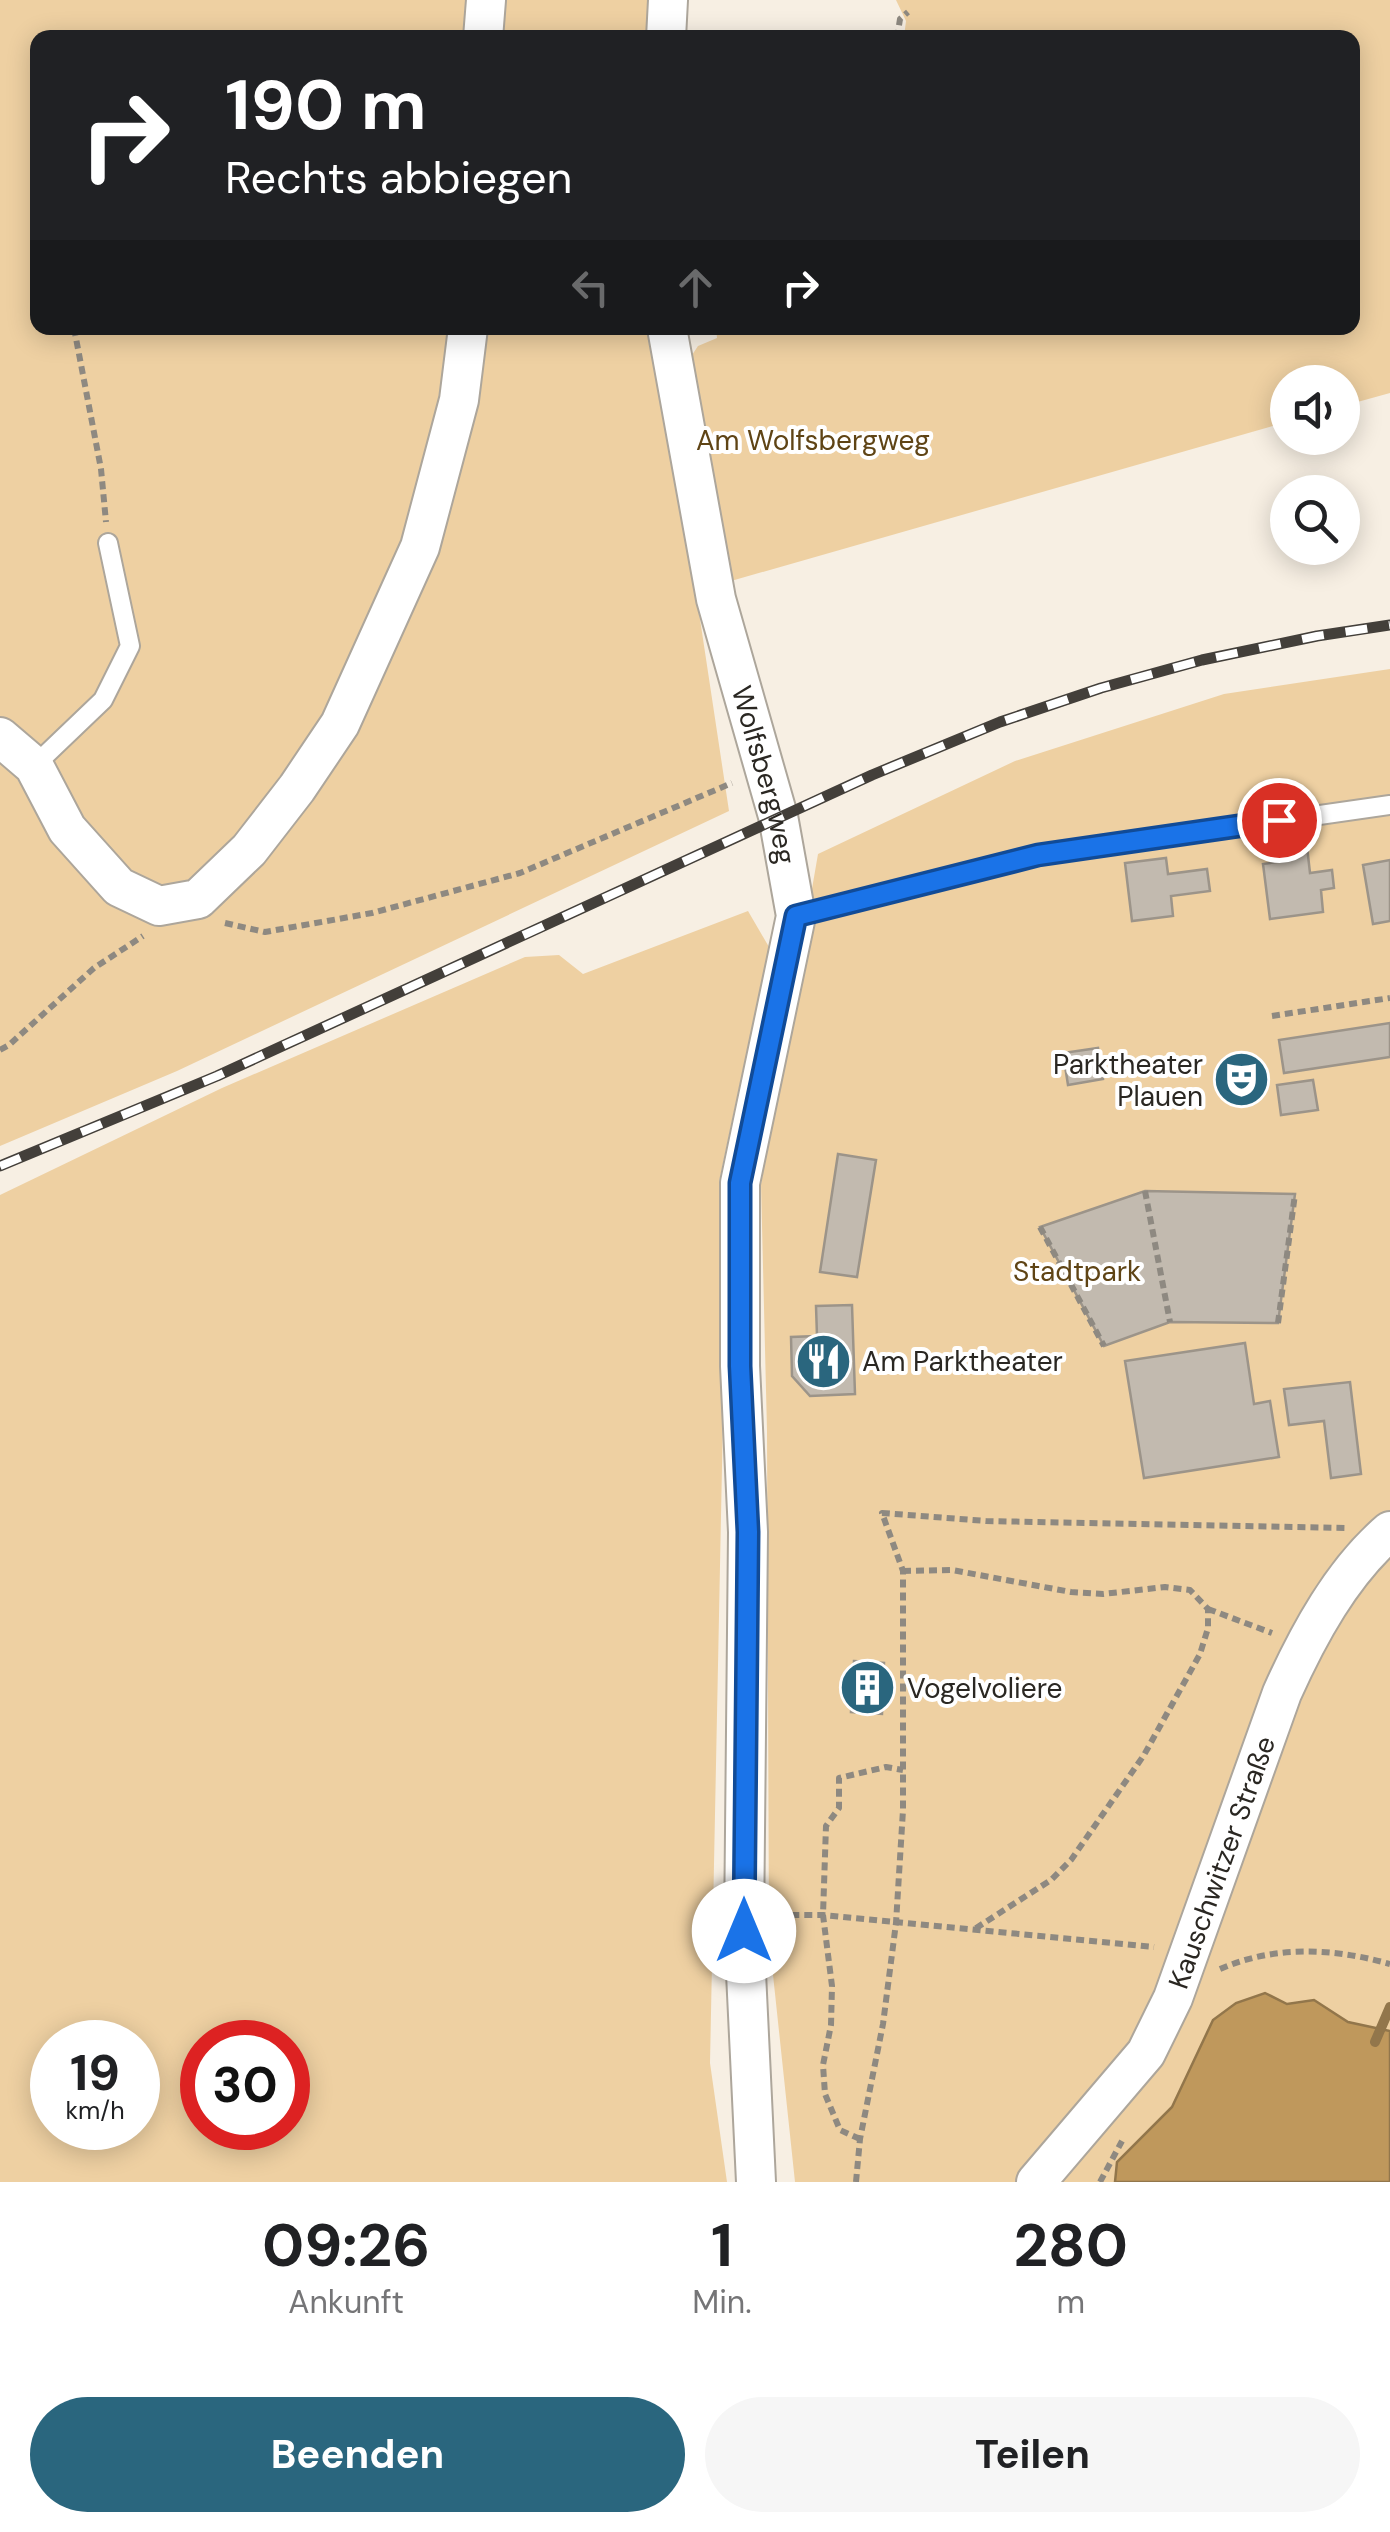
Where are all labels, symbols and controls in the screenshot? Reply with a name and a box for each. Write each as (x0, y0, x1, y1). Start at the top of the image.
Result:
text: 190 m (225, 60, 427, 151)
icon: right (60, 70, 190, 200)
text: Rechts abbiegen (225, 148, 572, 207)
icon: left (563, 260, 618, 315)
icon: ahead (668, 260, 723, 315)
icon: right (773, 260, 828, 315)
map controls (1270, 365, 1360, 565)
button: sound (1270, 365, 1360, 455)
park label: Am Wolfsbergweg (696, 422, 930, 459)
button: search (1270, 475, 1360, 565)
street label: Wolfsbergweg (723, 682, 805, 867)
pin (1237, 778, 1322, 863)
icon: arrive (1252, 793, 1307, 848)
place label: Parktheater Plauen (1053, 1046, 1203, 1115)
theatre icon: Parktheater Plauen (1212, 1050, 1272, 1110)
park label: Stadtpark (1013, 1253, 1141, 1290)
restaurant icon: Am Parktheater (793, 1331, 853, 1391)
place label: Am Parktheater (862, 1343, 1063, 1380)
building icon: Vogelvoliere (838, 1658, 898, 1718)
place label: Vogelvoliere (907, 1670, 1062, 1707)
street label: Kauschwitzer Straße (1159, 1731, 1284, 1994)
position arrow (692, 1879, 796, 1983)
speed limit sign: 30 (180, 2020, 310, 2150)
text: 19 (70, 2040, 120, 2106)
text: km/h (65, 2094, 125, 2127)
text: 09:26 (262, 2206, 430, 2285)
text: 1 (711, 2206, 733, 2285)
text: 280 (1014, 2206, 1128, 2285)
text: Ankunft (288, 2281, 404, 2323)
text: Min. (692, 2281, 752, 2323)
text: m (1057, 2281, 1085, 2323)
button: Beenden (30, 2397, 685, 2512)
button: Teilen (705, 2397, 1360, 2512)

